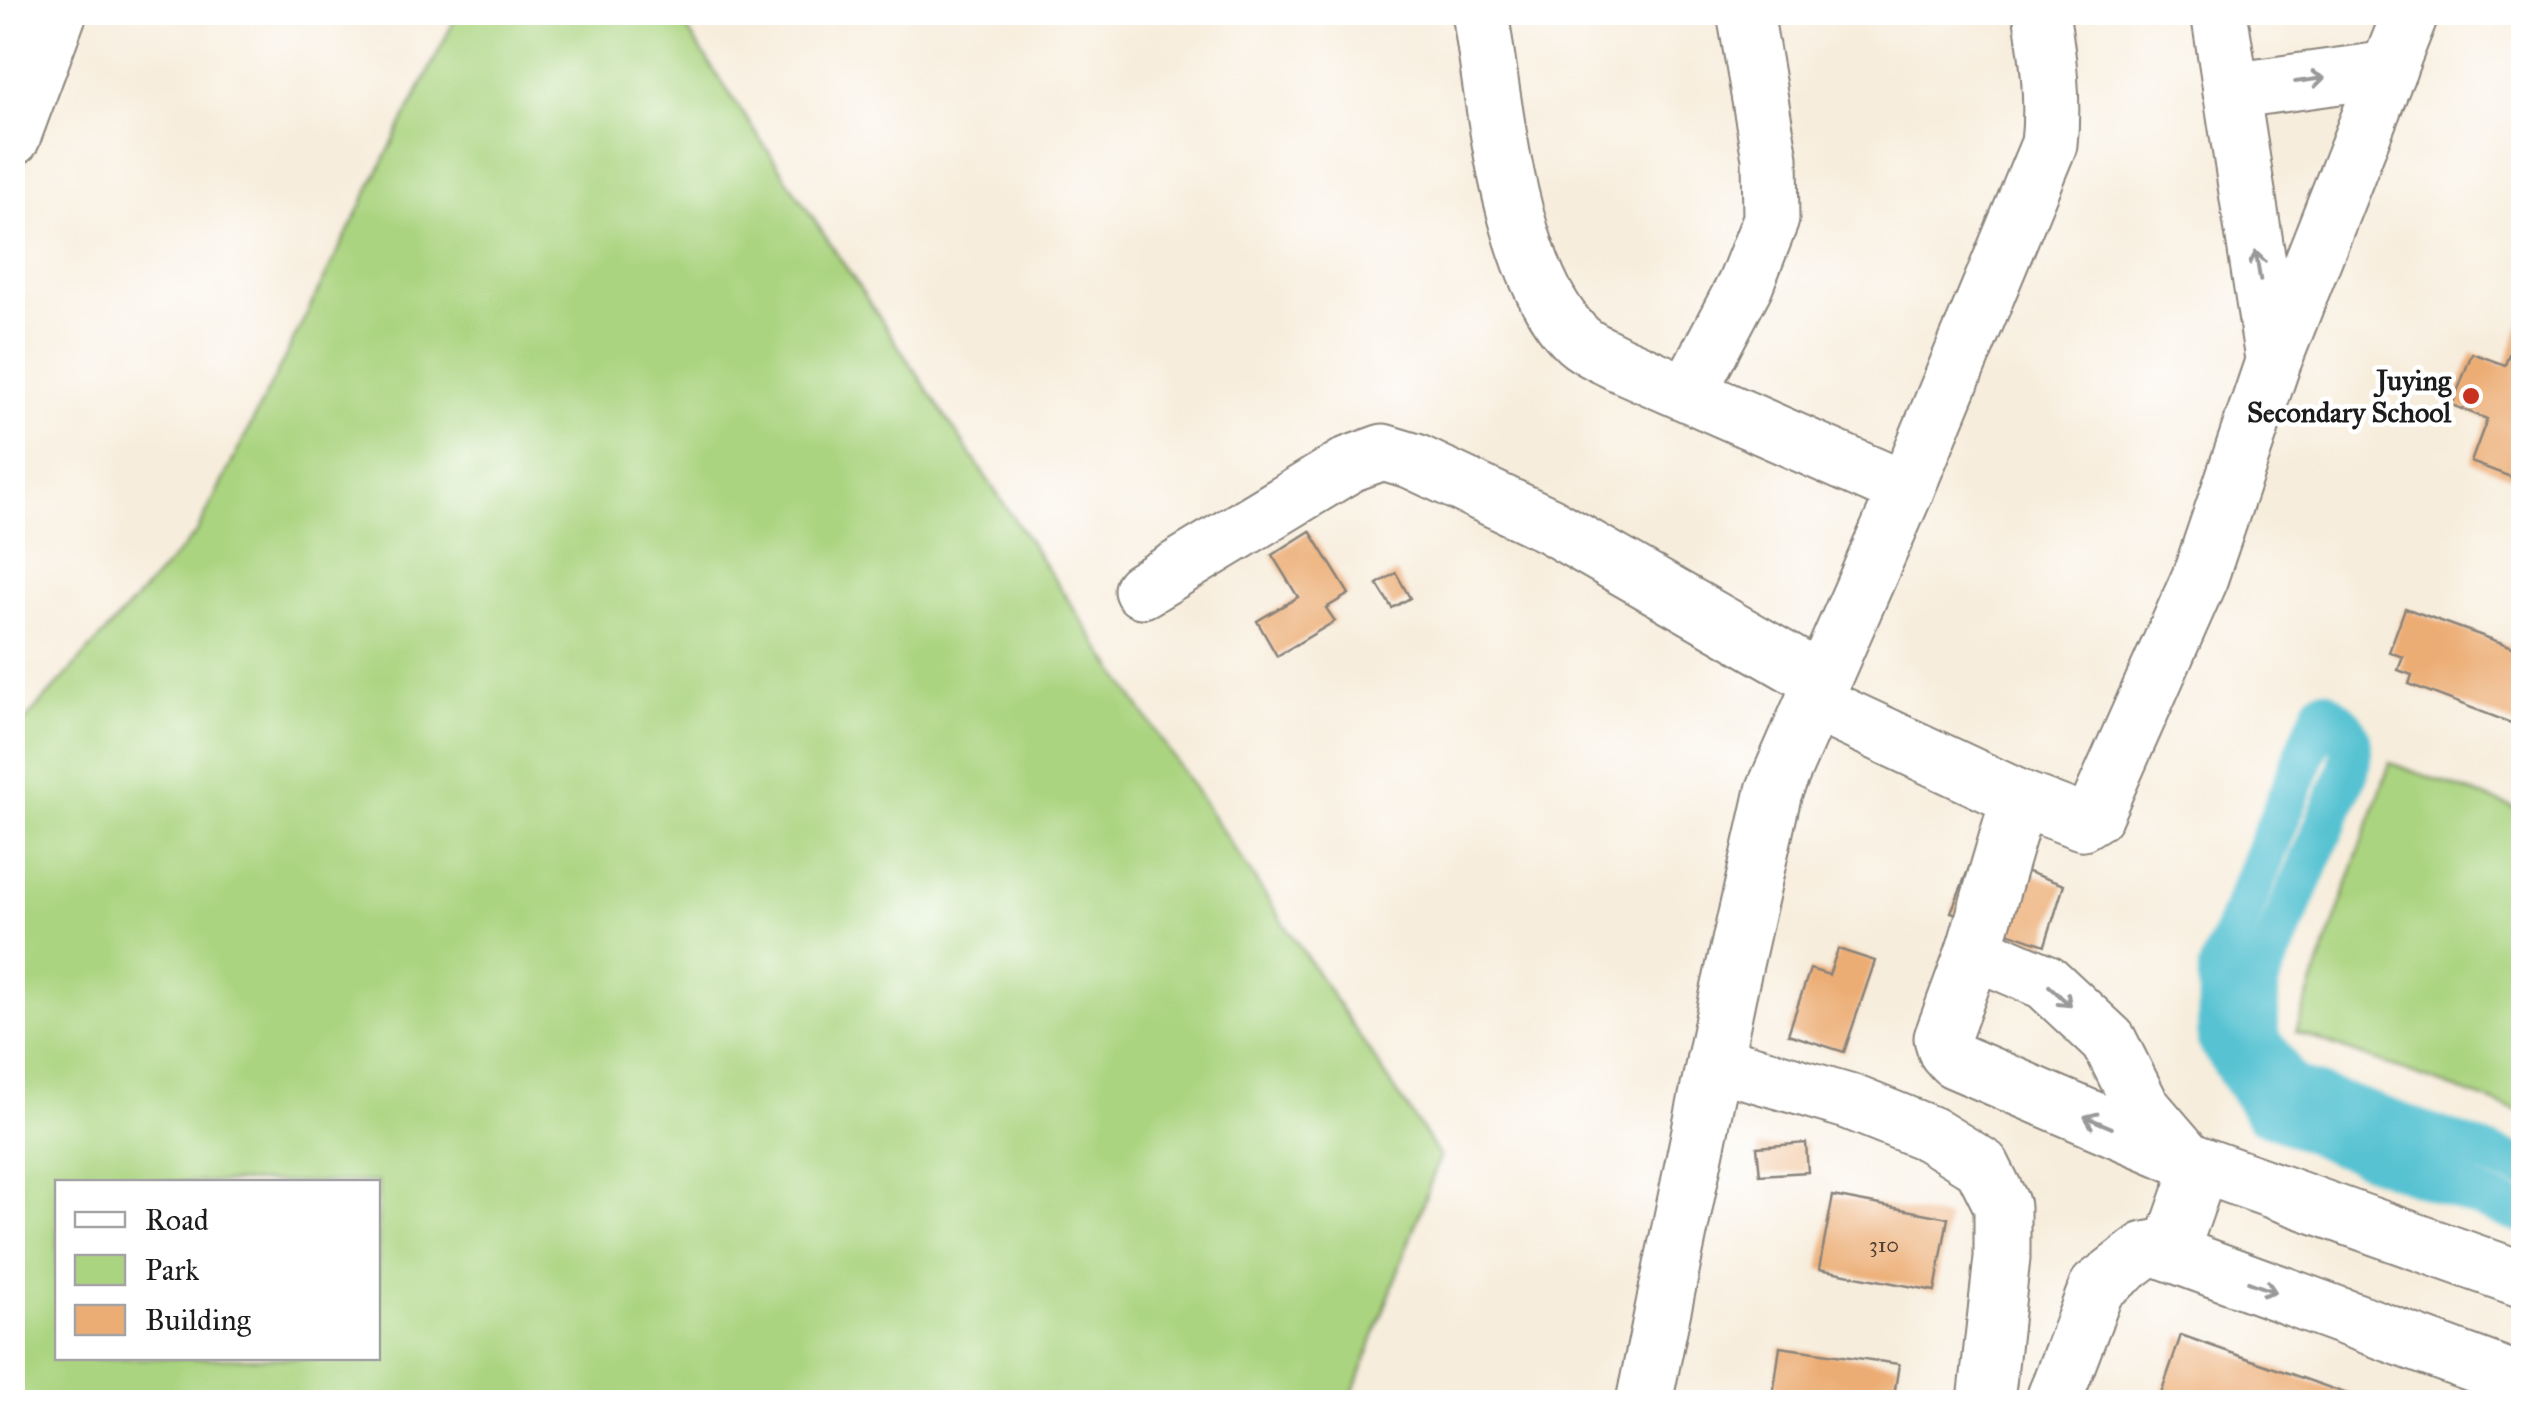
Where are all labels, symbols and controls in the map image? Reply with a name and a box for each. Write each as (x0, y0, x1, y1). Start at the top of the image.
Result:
one-way arrow (2293, 70, 2326, 89)
one-way arrow (2249, 250, 2267, 283)
place label: Juying Secondary School (2247, 363, 2452, 430)
marker: Juying Secondary School (2460, 385, 2482, 407)
one-way arrow (2047, 984, 2072, 1007)
one-way arrow (2083, 1112, 2114, 1130)
legend (55, 1180, 380, 1360)
text: Road (145, 1202, 209, 1238)
house number: 310 (1869, 1231, 1899, 1258)
text: Park (145, 1252, 199, 1288)
one-way arrow (2245, 1279, 2276, 1297)
text: Building (145, 1302, 252, 1338)

